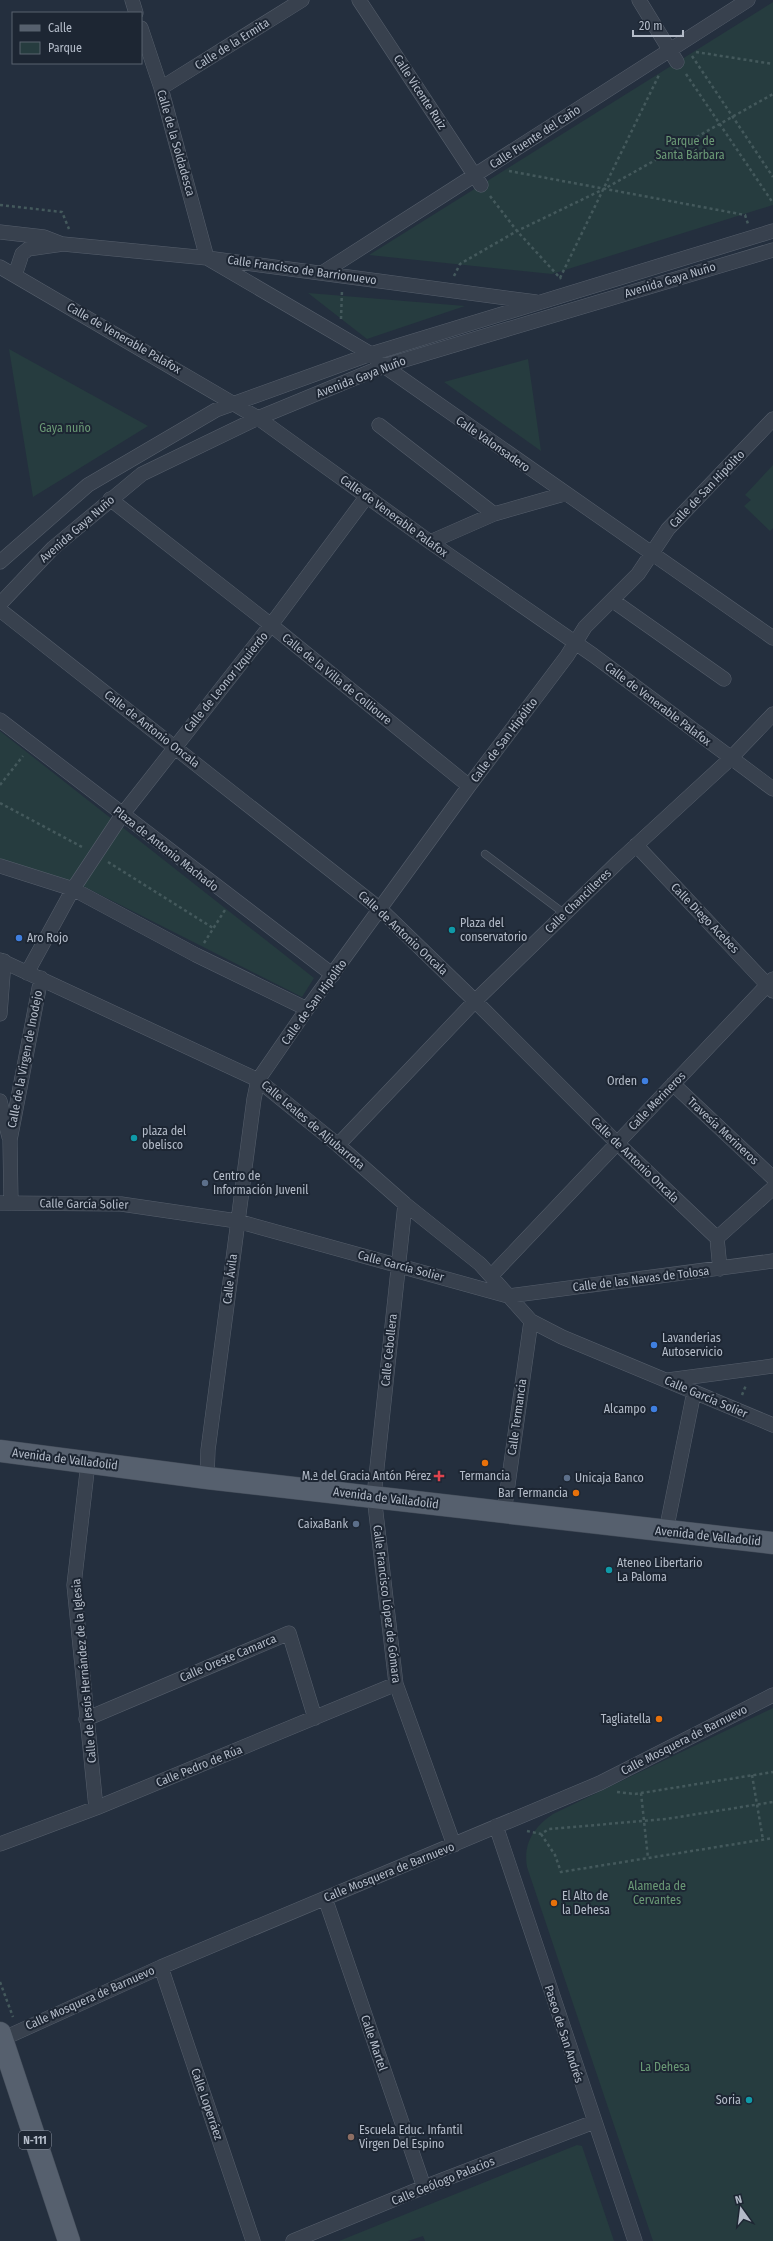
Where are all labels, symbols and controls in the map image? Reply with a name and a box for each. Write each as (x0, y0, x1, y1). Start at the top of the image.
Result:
legend (12, 12, 142, 64)
scale bar (633, 12, 683, 38)
street label: Calle de la Ermita (192, 15, 272, 73)
text: 20 m (639, 19, 663, 33)
text: Calle (48, 21, 72, 35)
text: Parque (48, 41, 82, 55)
street label: Calle Vicente Ruiz (391, 52, 449, 132)
street label: Calle de la Soldadesca (154, 88, 198, 198)
street label: Calle Fuente del Caño (487, 102, 583, 172)
park label: Parque de Santa Bárbara (655, 134, 725, 162)
street label: Calle Francisco de Barrionuevo (227, 253, 377, 287)
street label: Avenida Gaya Nuño (623, 259, 717, 301)
street label: Calle de Venerable Palafox (65, 300, 184, 377)
street label: Avenida Gaya Nuño (314, 354, 408, 400)
street label: Calle Valonsadero (453, 413, 533, 475)
park label: Gaya nuño (39, 421, 91, 435)
street label: Calle de San Hipólito (666, 447, 748, 531)
street label: Calle de Venerable Palafox (338, 472, 451, 560)
street label: Avenida Gaya Nuño (37, 493, 117, 565)
street label: Calle de Leonor Izquierdo (181, 629, 271, 735)
street label: Calle de la Villa de Collioure (279, 630, 395, 728)
street label: Calle de Venerable Palafox (602, 660, 714, 749)
street label: Calle de Antonio Oncala (102, 688, 202, 771)
street label: Calle de San Hipólito (468, 695, 540, 785)
street label: Plaza de Antonio Machado (111, 804, 221, 894)
street label: Calle Chancilleres (542, 866, 614, 936)
street label: Calle Diego Acebes (668, 880, 742, 956)
street label: Calle de Antonio Oncala (356, 888, 451, 978)
place label: Plaza del conservatorio (460, 916, 527, 944)
marker: Plaza del conservatorio (447, 925, 457, 935)
place label: Aro Rojo (27, 931, 68, 945)
marker: Aro Rojo (14, 933, 24, 943)
street label: Calle de San Hipólito (278, 957, 350, 1047)
street label: Calle de la Virgen de Inodejo (5, 989, 45, 1129)
street label: Calle Merineros (626, 1069, 688, 1133)
place label: Orden (607, 1074, 637, 1088)
marker: Orden (640, 1076, 650, 1086)
street label: Calle Leales de Aljubarrota (258, 1078, 368, 1172)
street label: Travesía Merineros (685, 1095, 761, 1167)
street label: Calle de Antonio Oncala (588, 1114, 682, 1206)
place label: plaza del obelisco (142, 1124, 186, 1152)
marker: plaza del obelisco (129, 1133, 139, 1143)
place label: Centro de Información Juvenil (213, 1169, 309, 1197)
marker: Centro de Información Juvenil (200, 1178, 210, 1188)
street label: Calle García Solier (39, 1196, 129, 1212)
street label: Calle García Solier (356, 1248, 446, 1284)
street label: Calle Ávila (219, 1253, 240, 1305)
street label: Calle de las Navas de Tolosa (572, 1264, 710, 1294)
street label: Calle Cebollera (378, 1313, 400, 1387)
place label: Lavanderias Autoservicio (662, 1331, 723, 1359)
marker: Lavanderias Autoservicio (649, 1340, 659, 1350)
street label: Calle García Solier (662, 1373, 750, 1421)
street label: Calle Termancia (505, 1378, 529, 1456)
place label: Alcampo (604, 1402, 646, 1416)
marker: Alcampo (649, 1404, 659, 1414)
street label: Avenida de Valladolid (11, 1446, 119, 1472)
marker: Termancia (480, 1458, 490, 1468)
place label: M.ª del Gracia Antón Pérez (302, 1469, 431, 1483)
place label: Termancia (460, 1469, 510, 1483)
marker: M.ª del Gracia Antón Pérez (434, 1471, 444, 1481)
place label: Unicaja Banco (575, 1471, 644, 1485)
marker: Unicaja Banco (562, 1473, 572, 1483)
street label: Avenida de Valladolid (332, 1485, 440, 1511)
place label: Bar Termancia (498, 1486, 568, 1500)
marker: Bar Termancia (571, 1488, 581, 1498)
place label: CaixaBank (298, 1517, 348, 1531)
marker: CaixaBank (351, 1519, 361, 1529)
street label: Avenida de Valladolid (655, 1523, 761, 1549)
street label: Calle Francisco López de Gómara (370, 1524, 404, 1684)
place label: Ateneo Libertario La Paloma (617, 1556, 702, 1584)
marker: Ateneo Libertario La Paloma (604, 1565, 614, 1575)
street label: Calle de Jesús Hernández de la Iglesia (69, 1578, 99, 1764)
street label: Calle Oreste Camarca (178, 1631, 278, 1685)
street label: Calle Mosquera de Barnuevo (619, 1702, 749, 1778)
place label: Tagliatella (601, 1712, 651, 1726)
marker: Tagliatella (654, 1714, 664, 1724)
street label: Calle Pedro de Rúa (154, 1742, 244, 1790)
street label: Calle Mosquera de Barnuevo (322, 1839, 456, 1905)
park label: Alameda de Cervantes (628, 1879, 686, 1907)
place label: El Alto de la Dehesa (562, 1889, 610, 1917)
marker: El Alto de la Dehesa (549, 1898, 559, 1908)
street label: Calle Mosquera de Barnuevo (23, 1963, 157, 2033)
street label: Paseo de San Andrés (542, 1983, 586, 2085)
street label: Calle Martel (358, 2013, 390, 2073)
park label: La Dehesa (640, 2060, 690, 2074)
street label: Calle Loperráez (188, 2066, 226, 2142)
place label: Soria (716, 2093, 741, 2107)
marker: Soria (744, 2095, 754, 2105)
place label: Escuela Educ. Infantil Virgen Del Espino (359, 2123, 463, 2151)
road number: N-111 (19, 2131, 51, 2149)
marker: Escuela Educ. Infantil Virgen Del Espino (346, 2132, 356, 2142)
street label: Calle Geólogo Palacios (389, 2154, 497, 2208)
north arrow (721, 2189, 761, 2229)
text: N (734, 2193, 743, 2207)

